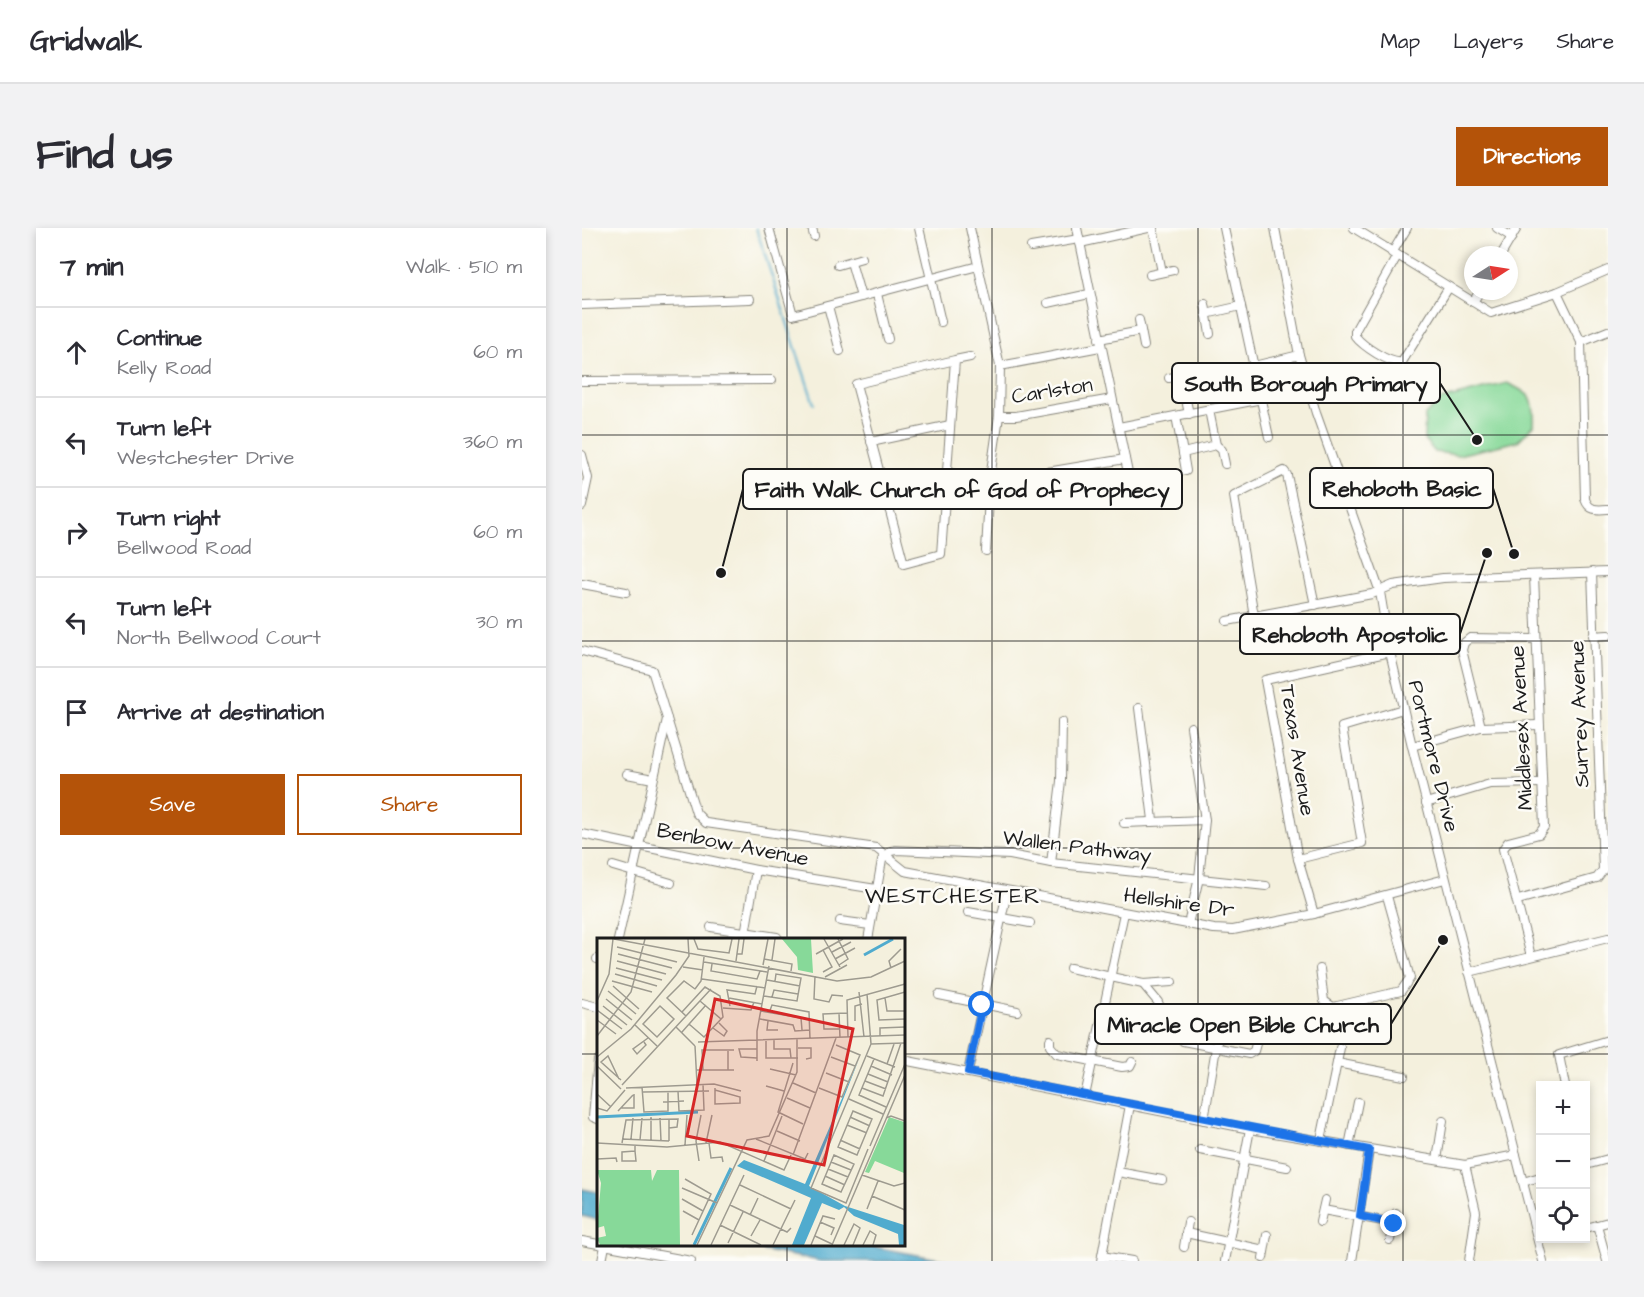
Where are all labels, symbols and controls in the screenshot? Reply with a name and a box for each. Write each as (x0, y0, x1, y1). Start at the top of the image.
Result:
text: Gridwalk (30, 22, 142, 61)
text: Map (1380, 27, 1420, 56)
text: Layers (1453, 27, 1523, 56)
text: Share (1556, 27, 1614, 56)
text: Find us (36, 127, 173, 185)
button: Directions (1456, 127, 1608, 186)
north arrow (1464, 246, 1518, 300)
text: 7 min (60, 249, 124, 285)
text: Walk · 510 m (406, 253, 522, 281)
text: Continue (117, 323, 202, 354)
icon: ahead (60, 336, 93, 369)
text: 60 m (473, 338, 522, 366)
text: Kelly Road (117, 354, 211, 382)
callout: South Borough Primary (1172, 363, 1440, 403)
text: South Borough Primary (1183, 369, 1428, 402)
street label: Carlston (1009, 370, 1095, 411)
text: Turn left (117, 413, 211, 444)
icon: left (60, 426, 93, 459)
text: 360 m (463, 428, 522, 456)
text: Westchester Drive (117, 444, 294, 472)
callout: Rehoboth Basic (1310, 468, 1493, 508)
callout: Faith Walk Church of God of Prophecy (743, 469, 1182, 509)
text: Rehoboth Basic (1322, 474, 1482, 505)
text: Faith Walk Church of God of Prophecy (754, 475, 1171, 508)
text: Turn right (117, 503, 220, 534)
icon: right (60, 516, 93, 549)
text: 60 m (473, 518, 522, 546)
text: Bellwood Road (117, 534, 251, 562)
text: Turn left (117, 593, 211, 624)
icon: left (60, 606, 93, 639)
text: 30 m (476, 608, 522, 636)
callout: Rehoboth Apostolic (1240, 614, 1460, 654)
text: Rehoboth Apostolic (1252, 620, 1448, 651)
text: North Bellwood Court (117, 624, 321, 652)
street label: Surrey Avenue (1562, 640, 1599, 788)
street label: Middlesex Avenue (1503, 645, 1540, 811)
street label: Portmore Drive (1401, 677, 1466, 835)
street label: Texas Avenue (1273, 683, 1322, 818)
icon: arrive (60, 696, 93, 729)
text: Arrive at destination (117, 697, 324, 728)
button: Save (60, 774, 285, 835)
button: Share (297, 774, 522, 835)
street label: Benbow Avenue (655, 816, 811, 873)
street label: Wallen Pathway (1001, 823, 1153, 872)
street label: Hellshire Dr (1122, 880, 1236, 925)
district label: WESTCHESTER (865, 881, 1041, 912)
inset map (597, 938, 904, 1246)
route start (968, 991, 994, 1017)
callout: Miracle Open Bible Church (1095, 1004, 1391, 1044)
text: Miracle Open Bible Church (1107, 1010, 1380, 1041)
map controls (1536, 1081, 1590, 1243)
button: + (1536, 1081, 1590, 1135)
button: − (1536, 1135, 1590, 1189)
button: locate (1536, 1189, 1590, 1243)
route end (1380, 1210, 1406, 1236)

